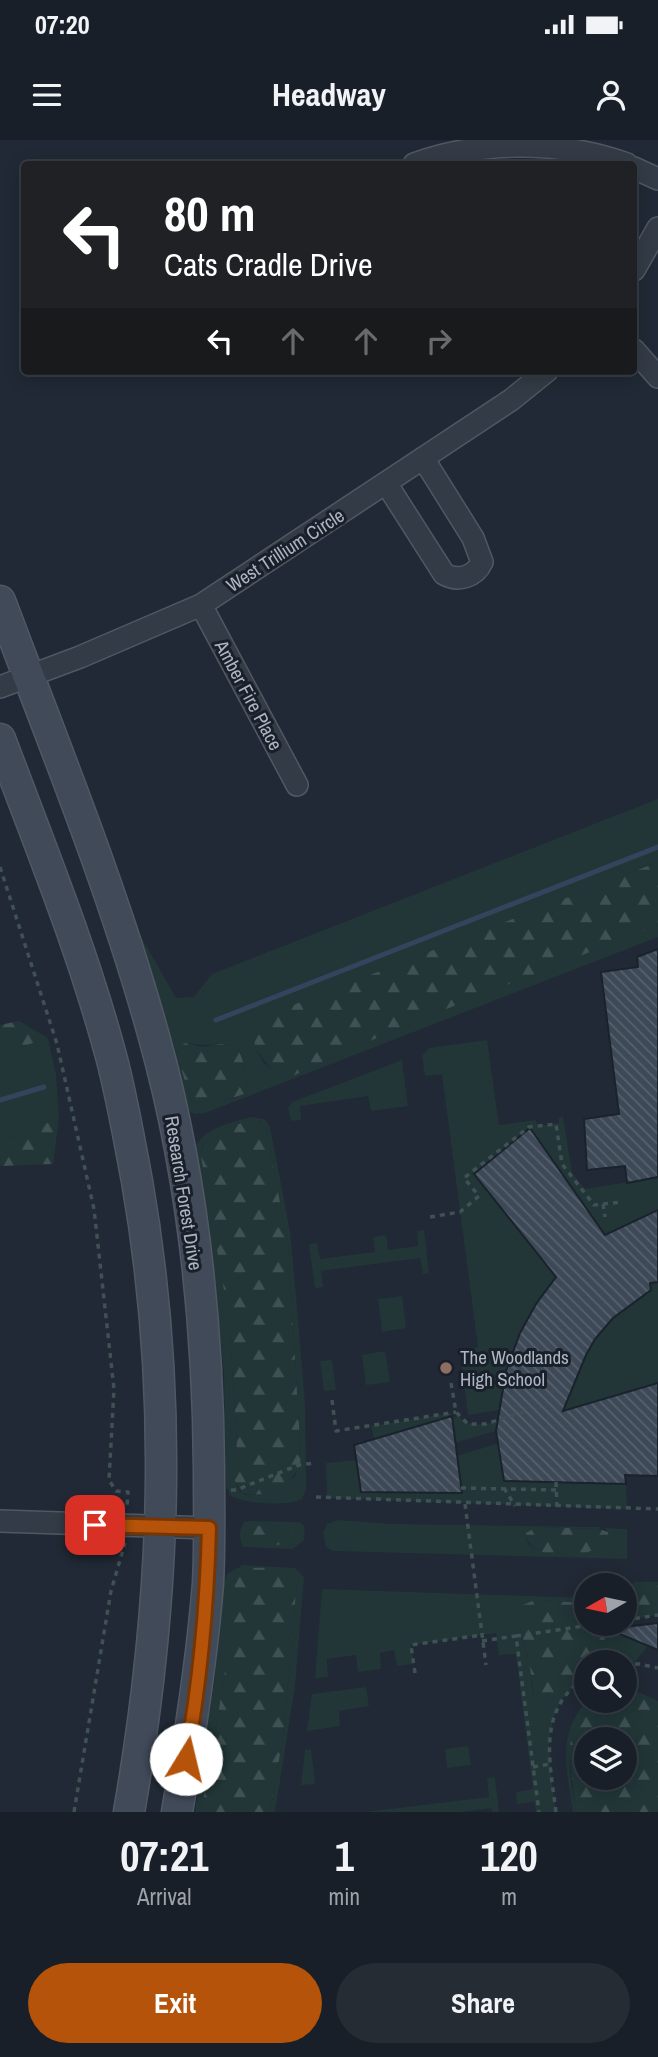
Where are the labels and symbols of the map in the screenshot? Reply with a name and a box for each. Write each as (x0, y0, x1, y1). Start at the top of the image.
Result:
street label: West Trillium Circle (221, 502, 349, 598)
street label: Amber Fire Place (209, 634, 289, 755)
street label: Research Forest Drive (159, 1114, 209, 1272)
place label: The Woodlands High School (460, 1344, 569, 1392)
marker: The Woodlands High School (438, 1360, 454, 1376)
pin (65, 1495, 125, 1555)
north arrow (574, 1573, 637, 1636)
position arrow (149, 1722, 223, 1796)

